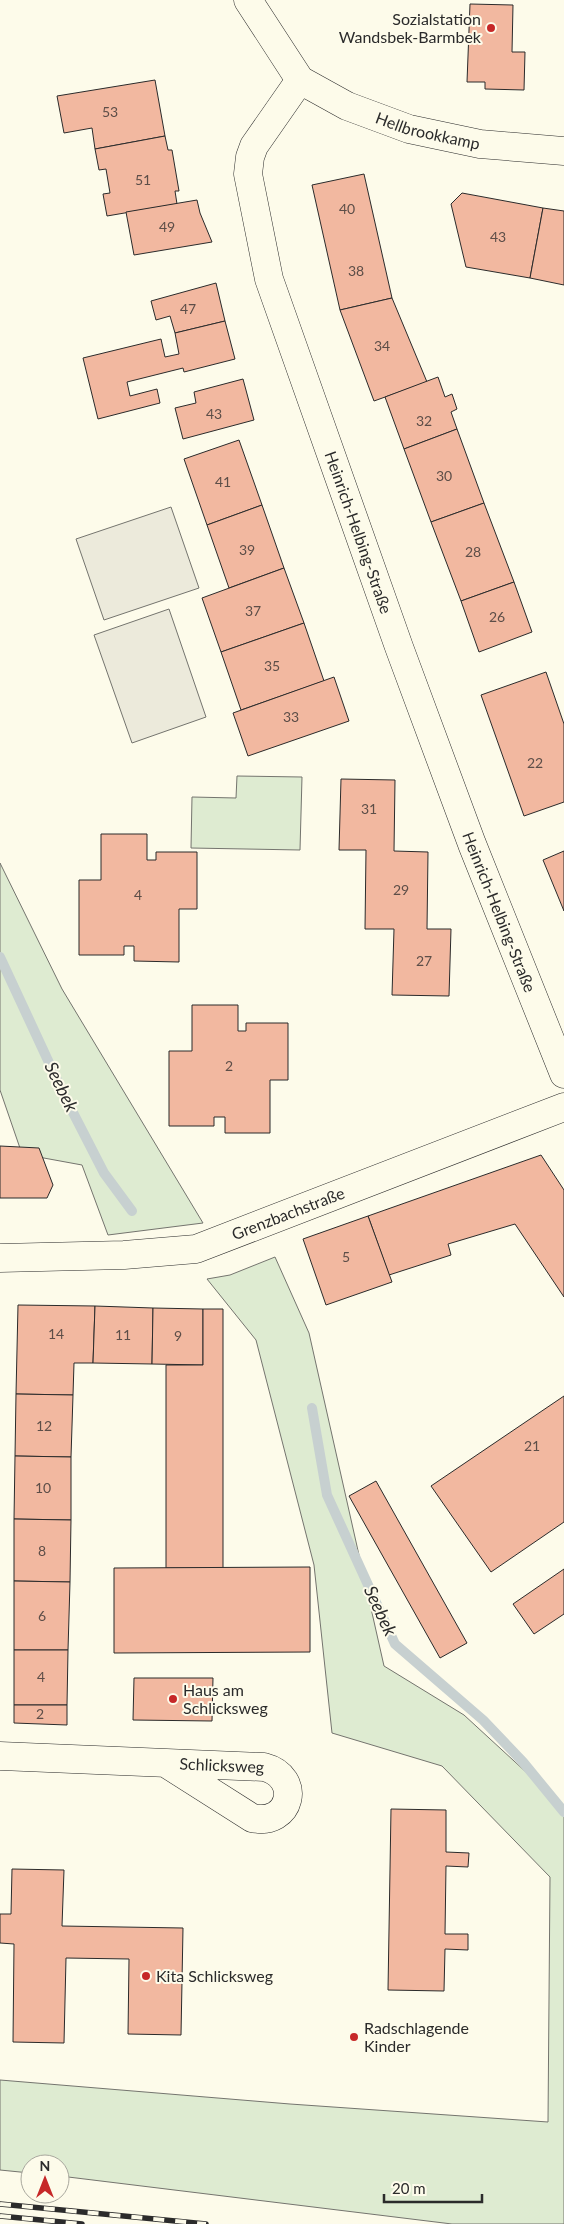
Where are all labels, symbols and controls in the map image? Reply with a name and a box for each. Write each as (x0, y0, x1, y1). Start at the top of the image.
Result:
place label: Sozialstation Wandsbek-Barmbek (339, 9, 482, 46)
marker: Sozialstation Wandsbek-Barmbek (485, 22, 497, 34)
house number: 53 (102, 103, 118, 120)
street label: Hellbrookkamp (373, 108, 482, 153)
house number: 51 (135, 171, 151, 188)
house number: 40 (339, 200, 355, 217)
house number: 49 (159, 218, 175, 235)
house number: 43 (490, 228, 506, 245)
house number: 38 (348, 262, 364, 279)
house number: 47 (180, 300, 196, 317)
house number: 34 (374, 337, 390, 354)
house number: 43 (206, 405, 222, 422)
house number: 32 (416, 412, 432, 429)
street label: Heinrich-Helbing-Straße (322, 448, 396, 616)
house number: 30 (436, 467, 452, 484)
house number: 41 (215, 473, 231, 490)
house number: 39 (239, 541, 255, 558)
house number: 28 (465, 543, 481, 560)
house number: 37 (245, 602, 261, 619)
house number: 26 (489, 608, 505, 625)
house number: 35 (264, 657, 280, 674)
house number: 33 (283, 708, 299, 725)
house number: 22 (527, 754, 543, 771)
house number: 31 (361, 800, 377, 817)
street label: Heinrich-Helbing-Straße (459, 829, 540, 995)
house number: 29 (393, 881, 409, 898)
house number: 4 (134, 886, 142, 903)
house number: 27 (416, 952, 432, 969)
house number: 2 (225, 1057, 233, 1074)
water label: Seebek (40, 1058, 84, 1116)
street label: Grenzbachstraße (229, 1183, 347, 1243)
house number: 5 (342, 1248, 350, 1265)
house number: 14 (48, 1325, 64, 1342)
house number: 11 (115, 1326, 131, 1343)
house number: 9 (174, 1327, 182, 1344)
house number: 12 (36, 1417, 52, 1434)
house number: 21 (524, 1437, 540, 1454)
house number: 10 (35, 1479, 51, 1496)
house number: 8 (38, 1542, 46, 1559)
water label: Seebek (360, 1582, 402, 1640)
house number: 6 (38, 1607, 46, 1624)
house number: 4 (37, 1668, 45, 1685)
place label: Haus am Schlicksweg (183, 1680, 268, 1717)
marker: Haus am Schlicksweg (167, 1693, 179, 1705)
house number: 2 (36, 1705, 44, 1722)
street label: Schlicksweg (179, 1753, 265, 1776)
place label: Kita Schlicksweg (156, 1966, 273, 1985)
marker: Kita Schlicksweg (140, 1970, 152, 1982)
place label: Radschlagende Kinder (364, 2018, 469, 2055)
marker: Radschlagende Kinder (348, 2031, 360, 2043)
north arrow (20, 2154, 70, 2204)
text: N (40, 2157, 50, 2174)
scale bar (384, 2172, 482, 2204)
text: 20 m (392, 2179, 426, 2197)

